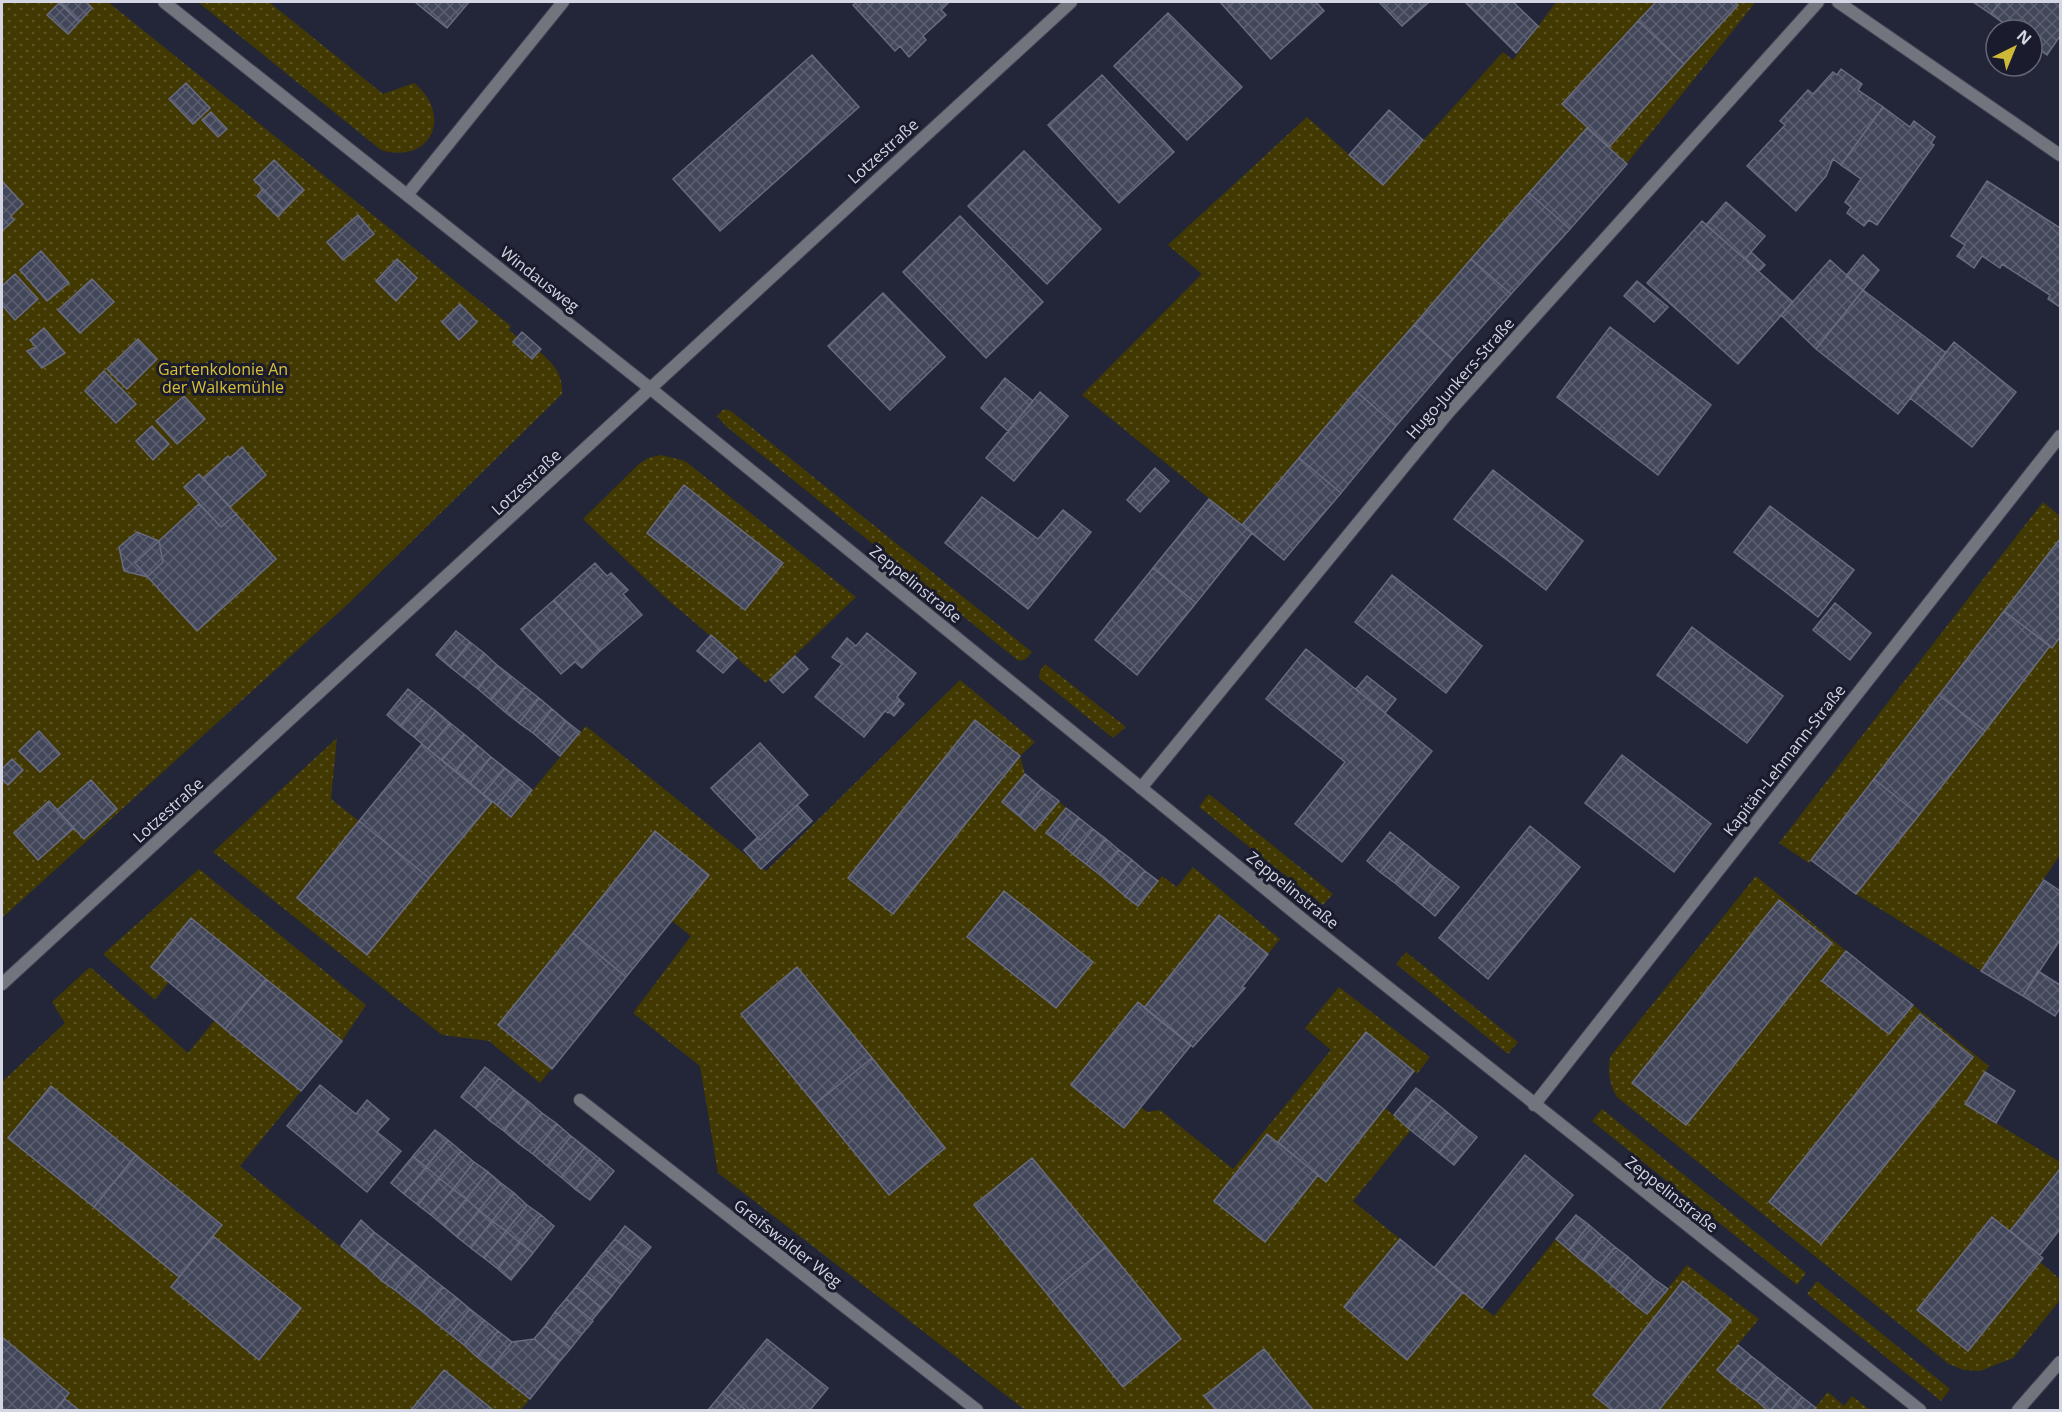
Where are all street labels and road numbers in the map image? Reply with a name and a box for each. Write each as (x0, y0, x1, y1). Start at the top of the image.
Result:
street label: Lotzestraße (843, 113, 923, 189)
street label: Windausweg (496, 241, 584, 317)
street label: Hugo-Junkers-Straße (1401, 312, 1519, 444)
street label: Lotzestraße (486, 444, 566, 520)
street label: Zeppelinstraße (865, 540, 967, 628)
street label: Kapitän-Lehmann-Straße (1718, 680, 1850, 840)
street label: Lotzestraße (128, 772, 208, 848)
street label: Zeppelinstraße (1242, 846, 1344, 934)
street label: Zeppelinstraße (1621, 1151, 1723, 1237)
street label: Greifswalder Weg (729, 1194, 847, 1292)

